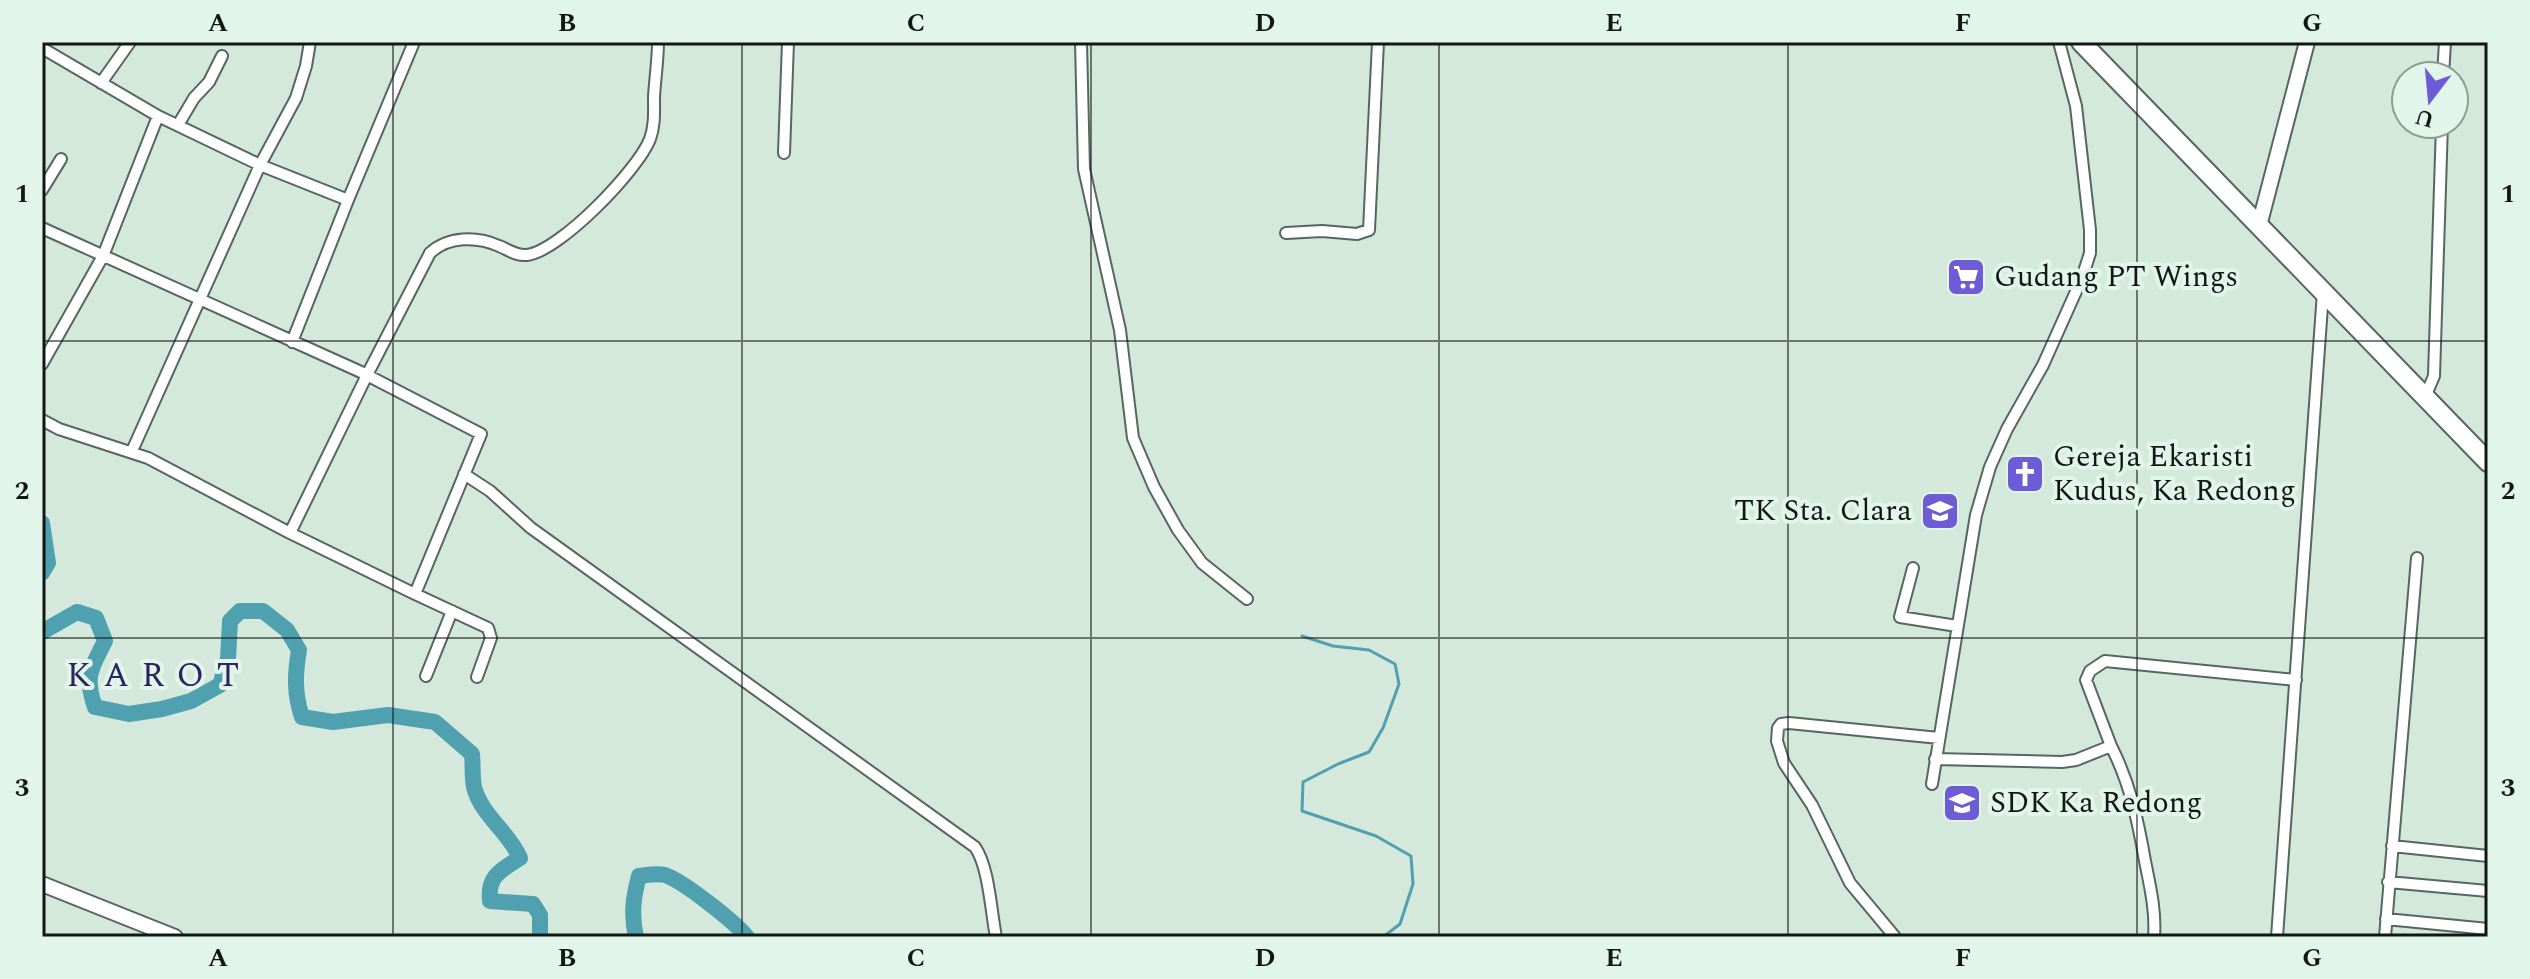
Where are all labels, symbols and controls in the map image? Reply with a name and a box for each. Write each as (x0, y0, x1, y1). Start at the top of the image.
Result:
text: A (208, 3, 228, 43)
text: B (558, 3, 576, 43)
text: C (907, 3, 925, 43)
text: D (1255, 3, 1275, 43)
text: E (1605, 3, 1623, 43)
text: F (1955, 3, 1971, 43)
text: G (2302, 3, 2322, 43)
north arrow (2390, 60, 2470, 140)
text: U (2411, 99, 2438, 136)
text: 1 (15, 174, 29, 214)
text: 1 (2501, 174, 2515, 214)
place label: Gudang PT Wings (1994, 254, 2238, 300)
supermarket icon: Gudang PT Wings (1945, 256, 1987, 298)
place label: Gereja Ekaristi Kudus, Ka Redong (2053, 434, 2296, 514)
church icon: Gereja Ekaristi Kudus, Ka Redong (2004, 453, 2046, 495)
text: 2 (15, 471, 29, 511)
text: 2 (2501, 471, 2515, 511)
place label: TK Sta. Clara (1734, 488, 1912, 534)
school or university icon: TK Sta. Clara (1919, 490, 1961, 532)
district label: K A R O T (67, 650, 241, 702)
text: 3 (15, 768, 29, 808)
text: 3 (2501, 768, 2515, 808)
place label: SDK Ka Redong (1990, 780, 2202, 826)
school or university icon: SDK Ka Redong (1941, 782, 1983, 824)
text: A (208, 938, 228, 978)
text: B (558, 938, 576, 978)
text: C (907, 938, 925, 978)
text: D (1255, 938, 1275, 978)
text: E (1605, 938, 1623, 978)
text: F (1955, 938, 1971, 978)
text: G (2302, 938, 2322, 978)

